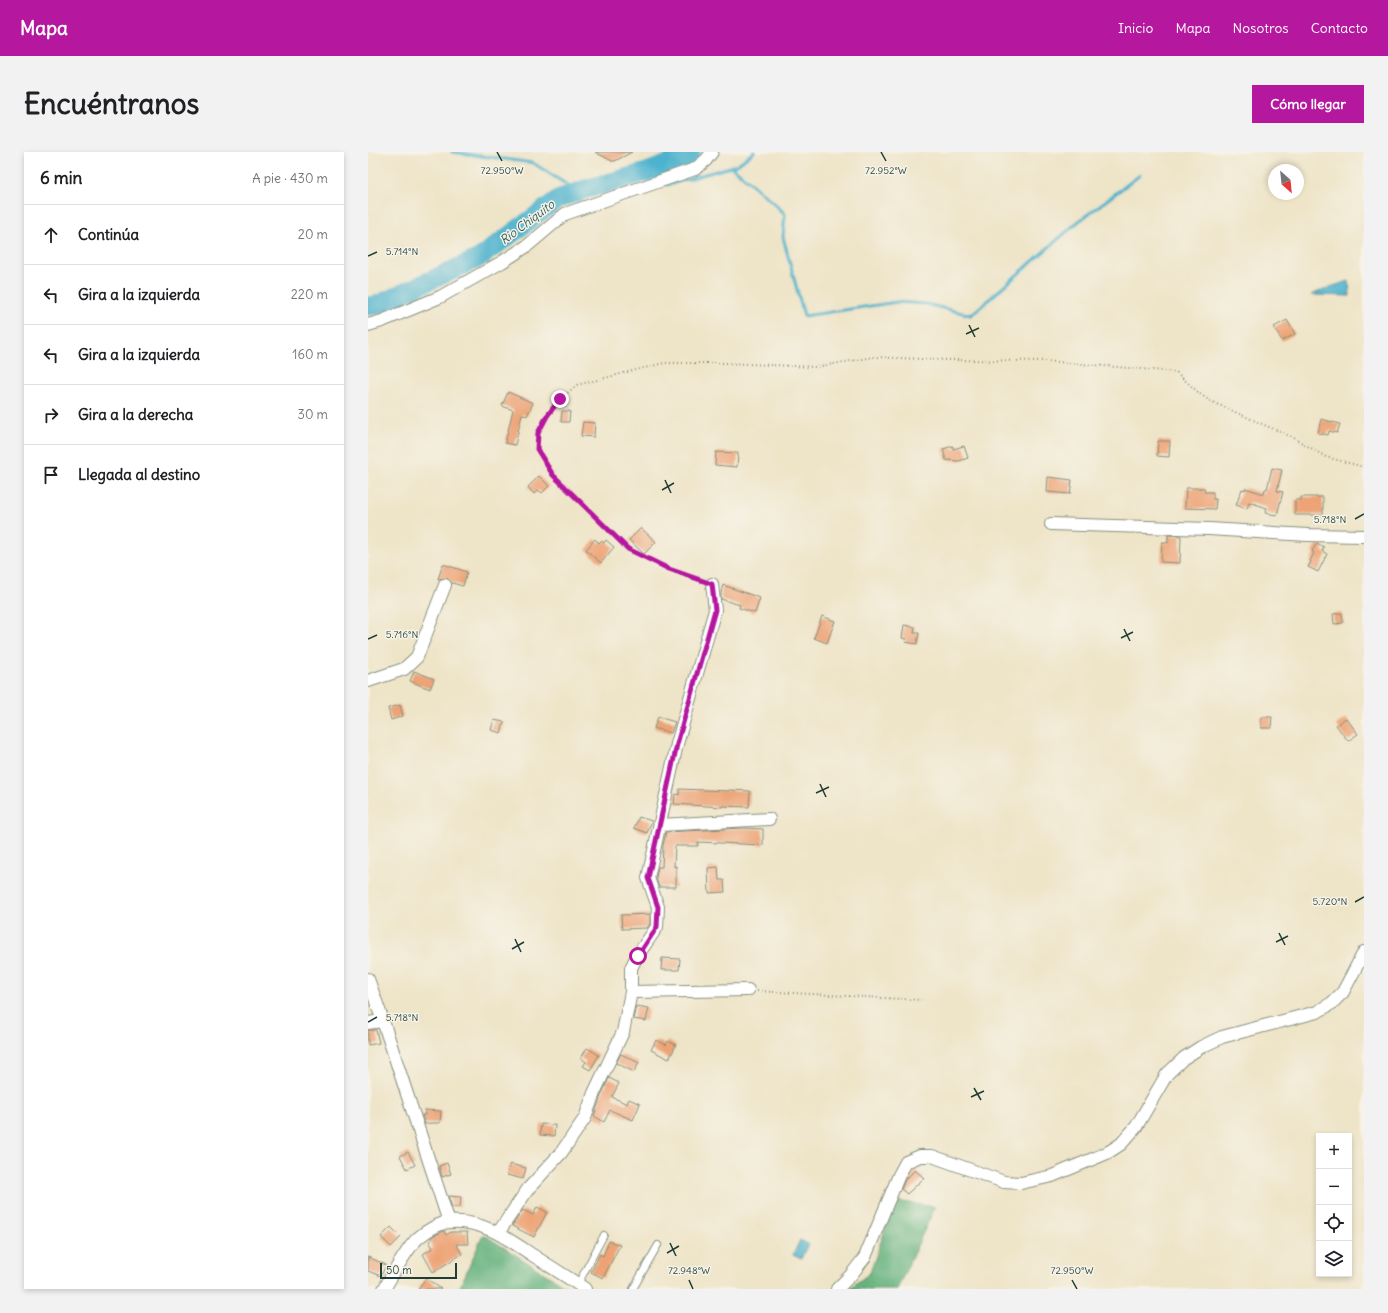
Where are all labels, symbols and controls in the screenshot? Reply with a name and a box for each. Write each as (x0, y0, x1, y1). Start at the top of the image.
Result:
text: Mapa (20, 16, 68, 40)
text: Inicio (1118, 19, 1153, 37)
text: Mapa (1175, 19, 1211, 37)
text: Nosotros (1233, 19, 1289, 37)
text: Contacto (1311, 19, 1368, 37)
button: Cómo llegar (1252, 85, 1364, 123)
text: Encuéntranos (24, 86, 199, 122)
text: 72.950°W (481, 164, 523, 177)
text: 72.952°W (865, 164, 907, 177)
north arrow (1268, 164, 1304, 200)
text: 6 min (40, 167, 82, 189)
text: A pie · 430 m (252, 170, 328, 187)
water label: Río Chiquito (497, 196, 558, 247)
icon: ahead (40, 224, 62, 246)
text: Continúa (78, 225, 139, 244)
text: 20 m (298, 226, 328, 243)
text: 5.714°N (386, 245, 418, 258)
icon: left (40, 284, 62, 306)
text: Gira a la izquierda (78, 285, 200, 304)
text: 220 m (291, 286, 328, 303)
icon: left (40, 344, 62, 366)
text: Gira a la izquierda (78, 345, 200, 364)
text: 160 m (292, 346, 328, 363)
route end (551, 390, 569, 408)
icon: right (40, 404, 62, 426)
text: Gira a la derecha (78, 405, 193, 424)
text: 30 m (298, 406, 328, 423)
icon: arrive (40, 464, 62, 486)
text: Llegada al destino (78, 465, 200, 484)
text: 5.718°N (1314, 513, 1346, 526)
text: 5.716°N (386, 628, 418, 641)
text: 5.720°N (1312, 895, 1348, 908)
route start (629, 947, 647, 965)
text: 5.718°N (386, 1011, 418, 1024)
map controls (1316, 1133, 1352, 1277)
button: + (1316, 1133, 1352, 1169)
button: − (1316, 1169, 1352, 1205)
button: locate (1316, 1205, 1352, 1241)
button: layers (1316, 1241, 1352, 1277)
scale bar (380, 1261, 457, 1280)
text: 50 m (386, 1263, 412, 1277)
text: 72.948°W (668, 1264, 710, 1277)
text: 72.950°W (1051, 1264, 1093, 1277)

